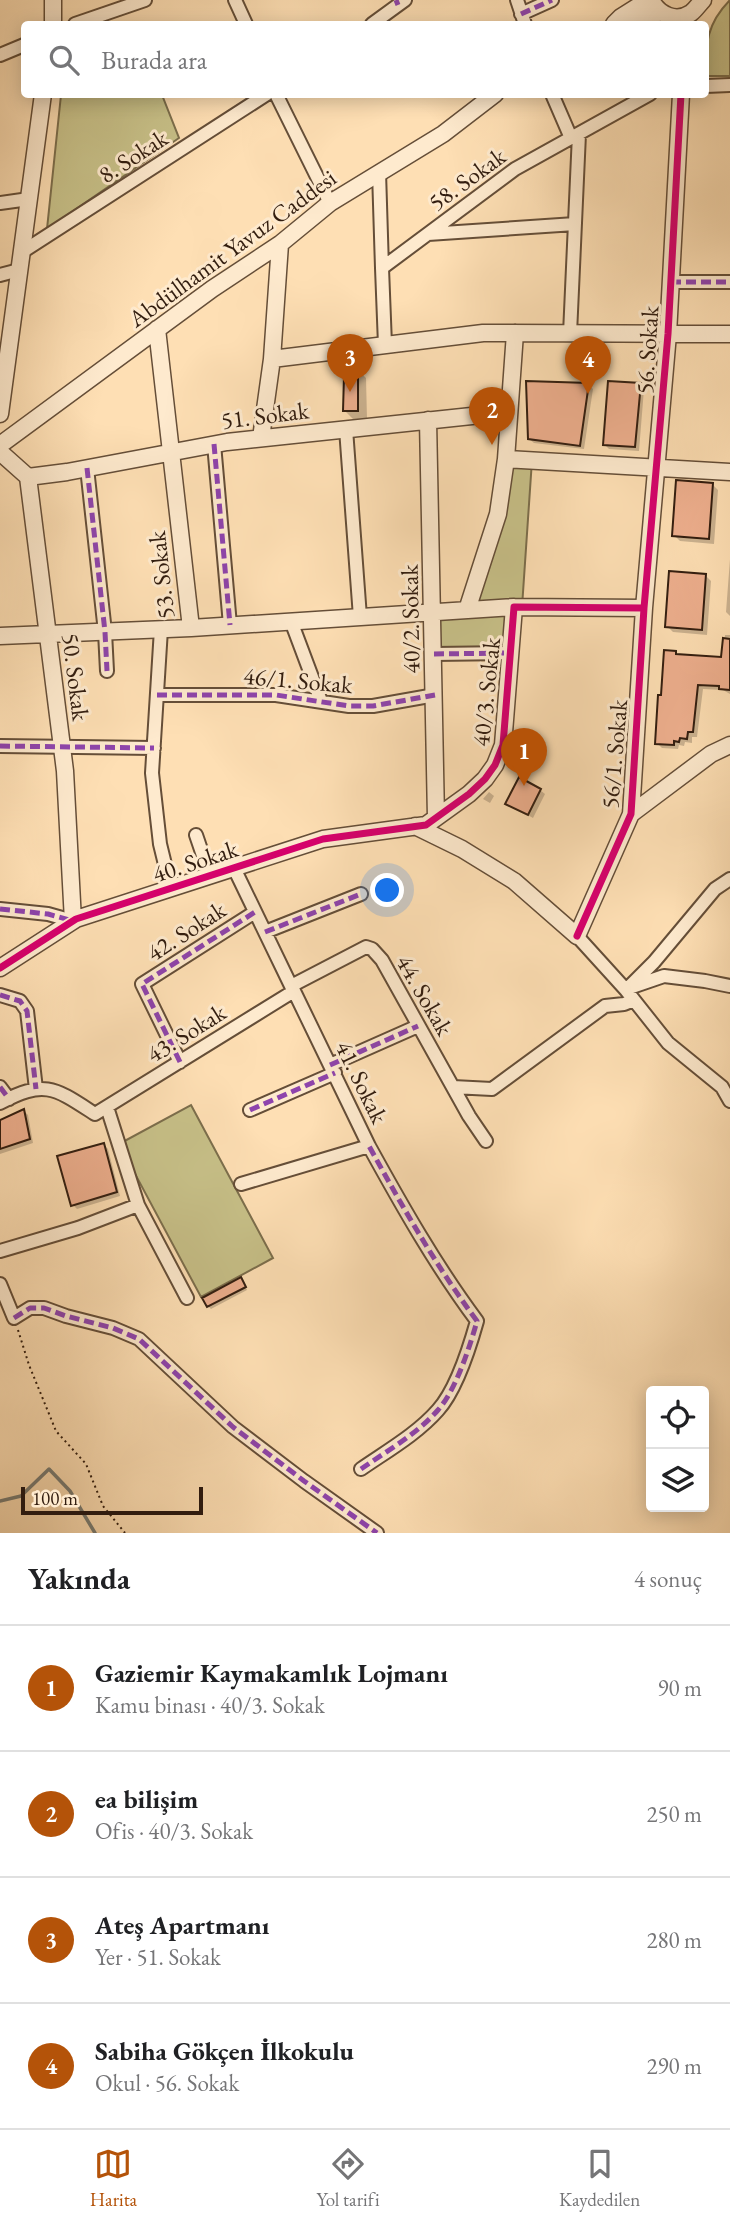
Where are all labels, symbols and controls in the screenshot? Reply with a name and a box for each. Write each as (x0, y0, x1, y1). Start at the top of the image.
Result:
search box (21, 21, 709, 98)
icon: search (45, 41, 83, 79)
text: Burada ara (101, 43, 207, 77)
street label: 8. Sokak (92, 122, 174, 190)
street label: 58. Sokak (422, 140, 512, 217)
street label: Abdülhamit Yavuz Caddesi (121, 162, 342, 335)
street label: 56. Sokak (628, 304, 666, 395)
pin: 3 (327, 334, 373, 392)
pin: 4 (565, 336, 611, 394)
pin: 2 (469, 387, 515, 445)
street label: 51. Sokak (219, 394, 311, 436)
street label: 53. Sokak (141, 529, 181, 620)
street label: 40/2. Sokak (394, 563, 426, 674)
street label: 50. Sokak (55, 631, 97, 723)
street label: 40/3. Sokak (465, 635, 507, 748)
street label: 46/1. Sokak (242, 660, 354, 700)
street label: 56/1. Sokak (594, 698, 634, 810)
pin: 1 (501, 728, 547, 786)
street label: 40. Sokak (148, 832, 242, 889)
your location (370, 873, 404, 907)
street label: 42. Sokak (141, 894, 232, 968)
street label: 44. Sokak (390, 949, 461, 1042)
street label: 43. Sokak (140, 996, 232, 1069)
street label: 41. Sokak (329, 1036, 396, 1129)
map controls (646, 1386, 709, 1512)
button: locate (646, 1386, 709, 1449)
button: layers (646, 1449, 709, 1512)
scale bar (21, 1484, 203, 1516)
text: 100 m (32, 1486, 78, 1511)
text: Yakında (28, 1559, 130, 1598)
text: 4 sonuç (634, 1564, 702, 1594)
text: Gaziemir Kaymakamlık Lojmanı (95, 1656, 448, 1690)
text: 1 (45, 1673, 57, 1703)
text: 90 m (657, 1673, 702, 1703)
text: Kamu binası · 40/3. Sokak (95, 1690, 325, 1720)
text: ea bilişim (95, 1782, 198, 1816)
text: 2 (45, 1799, 57, 1829)
text: 250 m (646, 1799, 702, 1829)
text: Ofis · 40/3. Sokak (95, 1816, 253, 1846)
text: Ateş Apartmanı (95, 1908, 269, 1942)
text: 3 (45, 1925, 57, 1955)
text: 280 m (646, 1925, 702, 1955)
text: Yer · 51. Sokak (95, 1942, 221, 1972)
text: Sabiha Gökçen İlkokulu (95, 2034, 354, 2068)
text: 4 (45, 2051, 57, 2081)
text: 290 m (646, 2051, 702, 2081)
text: Okul · 56. Sokak (95, 2068, 239, 2098)
tab: Harita (90, 2145, 137, 2212)
tab: Yol tarifi (317, 2145, 380, 2212)
tab: Kaydedilen (559, 2145, 640, 2212)

